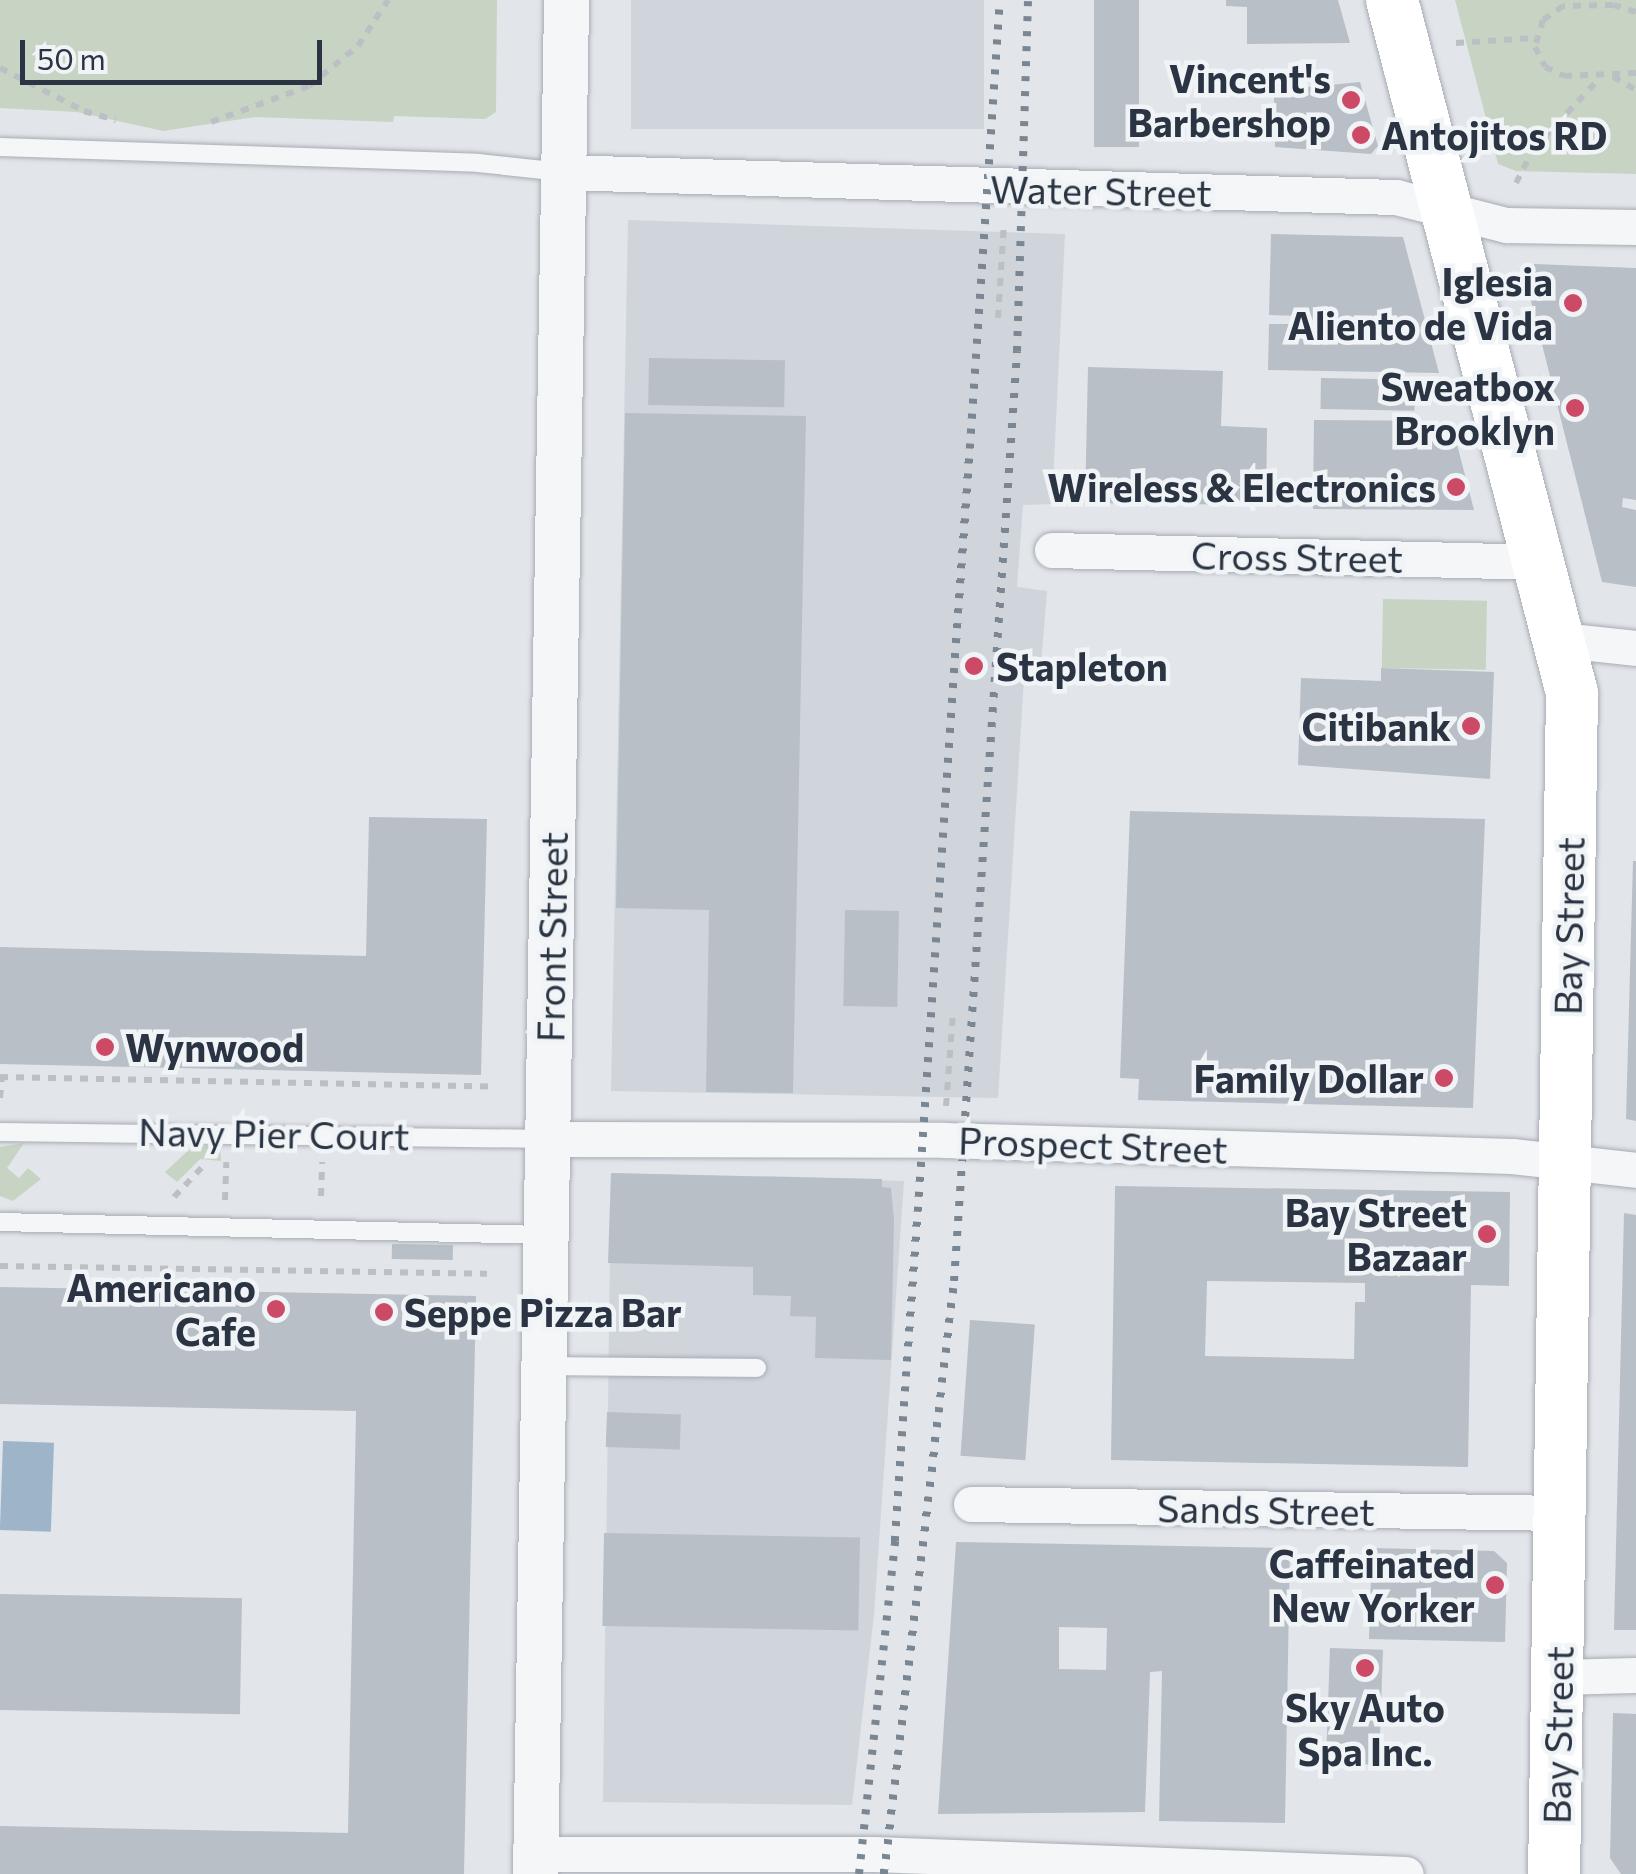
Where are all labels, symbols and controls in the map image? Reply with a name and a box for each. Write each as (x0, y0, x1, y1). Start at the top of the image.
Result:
scale bar (25, 20, 328, 82)
text: 50 m (37, 39, 106, 76)
place label: Vincent's Barbershop (1128, 55, 1331, 144)
marker: Vincent's Barbershop (1340, 89, 1362, 111)
place label: Antojitos RD (1381, 112, 1607, 158)
marker: Antojitos RD (1350, 124, 1372, 146)
street label: Water Street (990, 165, 1212, 215)
place label: Iglesia Aliento de Vida (1288, 258, 1553, 348)
marker: Iglesia Aliento de Vida (1562, 292, 1584, 314)
place label: Sweatbox Brooklyn (1381, 363, 1555, 452)
marker: Sweatbox Brooklyn (1564, 397, 1586, 419)
place label: Wireless & Electronics (1047, 464, 1436, 510)
marker: Wireless & Electronics (1445, 476, 1467, 498)
street label: Cross Street (1191, 531, 1403, 581)
place label: Stapleton (996, 643, 1168, 689)
marker: Stapleton (961, 653, 987, 679)
place label: Citibank (1301, 703, 1451, 749)
marker: Citibank (1460, 715, 1482, 737)
street label: Front Street (526, 831, 576, 1043)
street label: Bay Street (1544, 836, 1592, 1016)
place label: Wynwood (125, 1024, 304, 1070)
marker: Wynwood (94, 1036, 116, 1058)
place label: Family Dollar (1194, 1055, 1424, 1101)
marker: Family Dollar (1433, 1067, 1455, 1089)
street label: Navy Pier Court (138, 1108, 410, 1158)
street label: Prospect Street (958, 1117, 1228, 1171)
place label: Bay Street Bazaar (1285, 1189, 1467, 1278)
marker: Bay Street Bazaar (1476, 1223, 1498, 1245)
place label: Americano Cafe (66, 1264, 256, 1354)
place label: Seppe Pizza Bar (404, 1289, 682, 1335)
marker: Americano Cafe (265, 1298, 287, 1320)
marker: Seppe Pizza Bar (373, 1301, 395, 1323)
street label: Sands Street (1157, 1484, 1375, 1534)
place label: Caffeinated New Yorker (1269, 1540, 1475, 1630)
marker: Caffeinated New Yorker (1484, 1574, 1506, 1596)
street label: Bay Street (1533, 1645, 1581, 1825)
marker: Sky Auto Spa Inc. (1354, 1657, 1376, 1679)
place label: Sky Auto Spa Inc. (1285, 1684, 1445, 1774)

